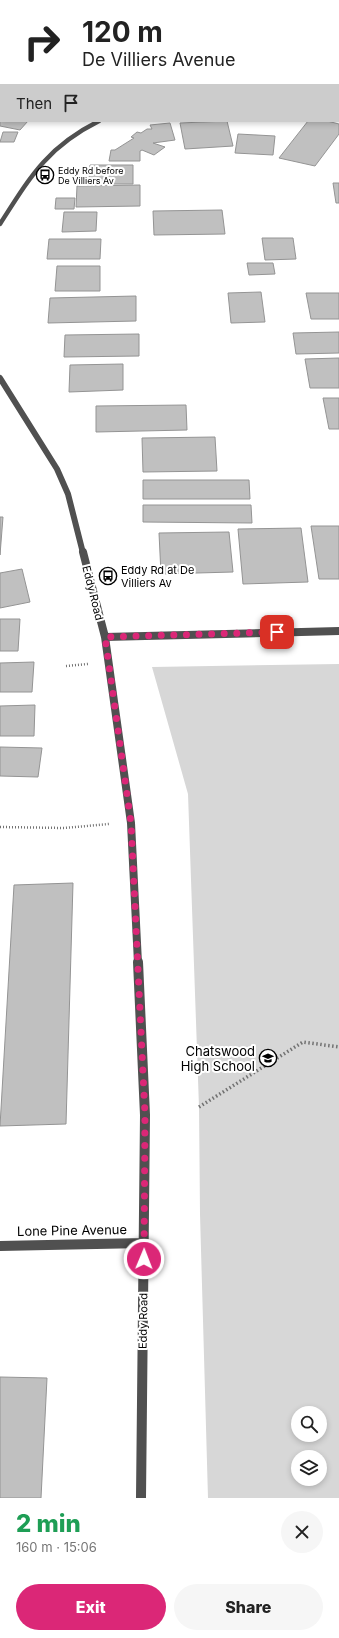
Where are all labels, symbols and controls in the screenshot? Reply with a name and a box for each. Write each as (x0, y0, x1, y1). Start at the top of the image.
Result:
text: 120 m (82, 15, 163, 49)
icon: right (16, 16, 68, 68)
text: De Villiers Avenue (82, 49, 235, 70)
icon: arrive (60, 92, 82, 114)
text: Then (16, 94, 52, 113)
bus stop icon: Eddy Rd before De Villiers Av (35, 165, 55, 185)
place label: Eddy Rd before De Villiers Av (58, 165, 123, 186)
place label: Eddy Rd at De Villiers Av (121, 563, 194, 590)
street label: Eddy Road (79, 564, 107, 622)
bus stop icon: Eddy Rd at De Villiers Av (98, 566, 118, 586)
pin (260, 615, 294, 649)
icon: arrive (266, 621, 288, 643)
place label: Chatswood High School (181, 1043, 255, 1074)
school or university icon: Chatswood High School (258, 1048, 278, 1068)
street label: Lone Pine Avenue (17, 1221, 127, 1239)
position arrow (123, 1238, 165, 1280)
street label: Eddy Road (136, 1293, 150, 1349)
map controls (291, 1406, 327, 1486)
button: search (291, 1406, 327, 1442)
button: layers (291, 1450, 327, 1486)
text: 2 min (16, 1509, 81, 1538)
button: close (281, 1511, 323, 1553)
text: 160 m · 15:06 (16, 1539, 97, 1555)
button: Exit (16, 1584, 166, 1630)
button: Share (174, 1584, 323, 1630)

